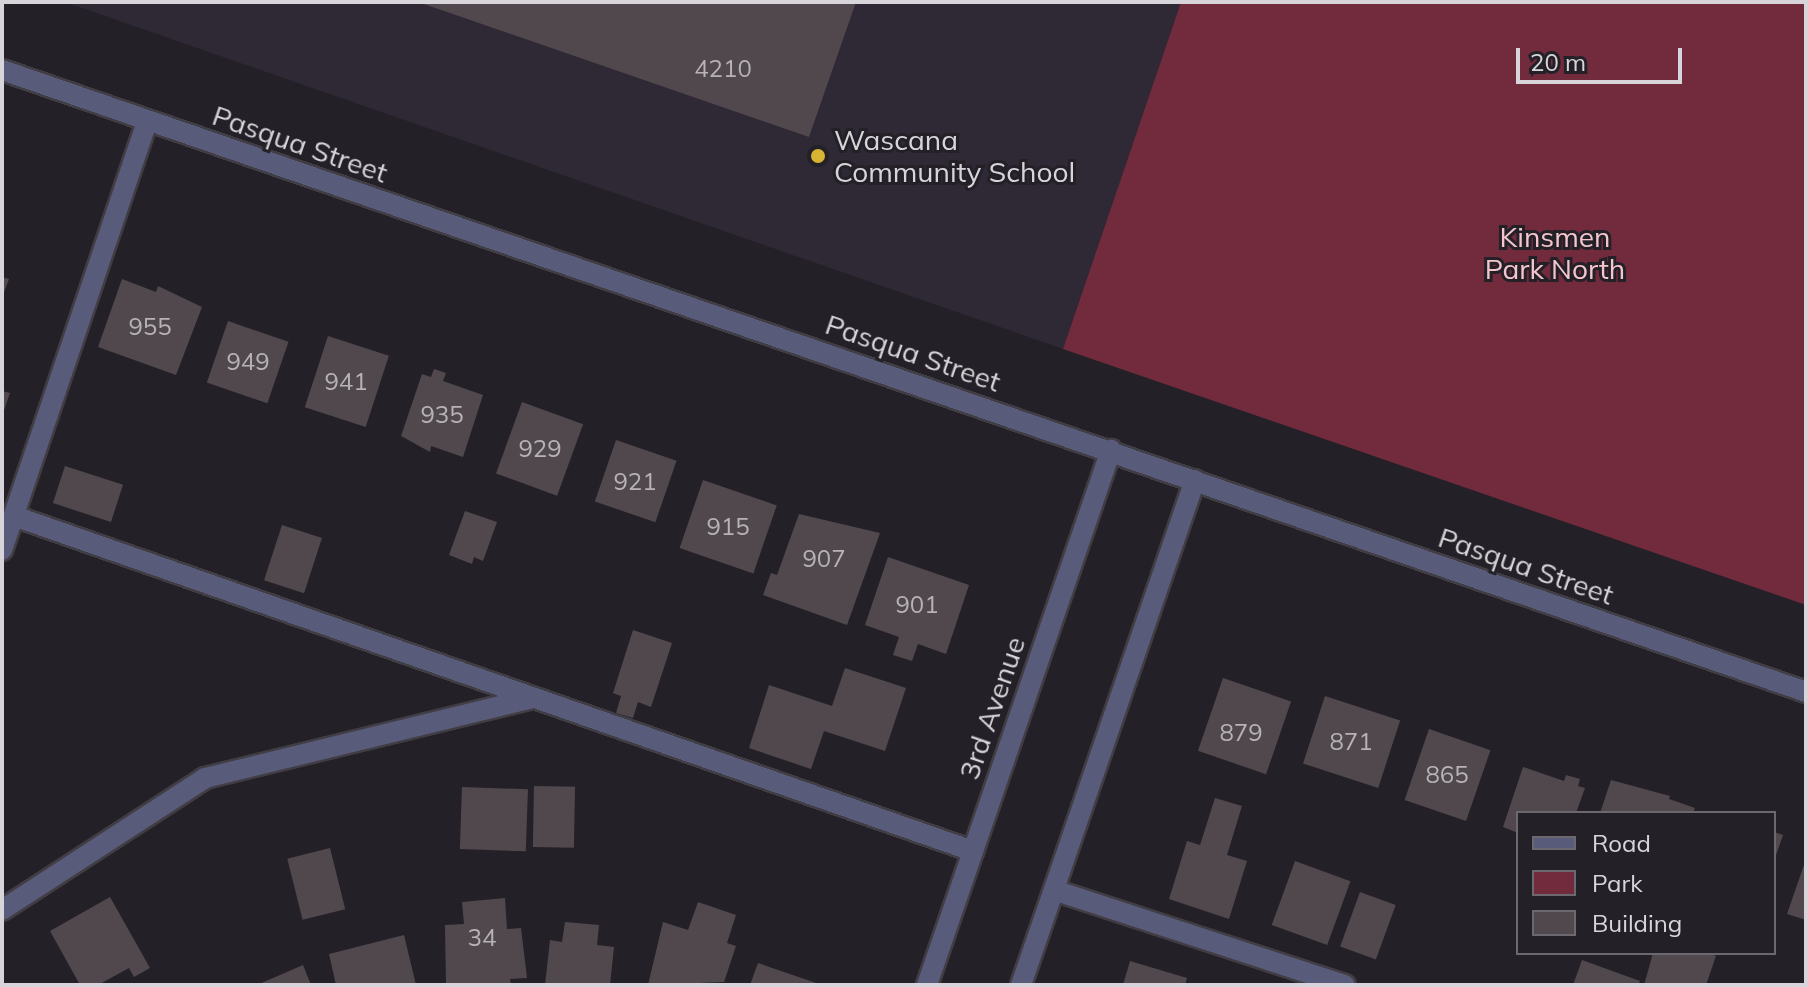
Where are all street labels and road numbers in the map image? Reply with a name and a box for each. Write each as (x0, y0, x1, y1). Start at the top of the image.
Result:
street label: Pasqua Street (208, 98, 392, 190)
street label: Pasqua Street (821, 307, 1005, 399)
street label: Pasqua Street (1434, 520, 1618, 612)
street label: 3rd Avenue (952, 632, 1032, 784)

